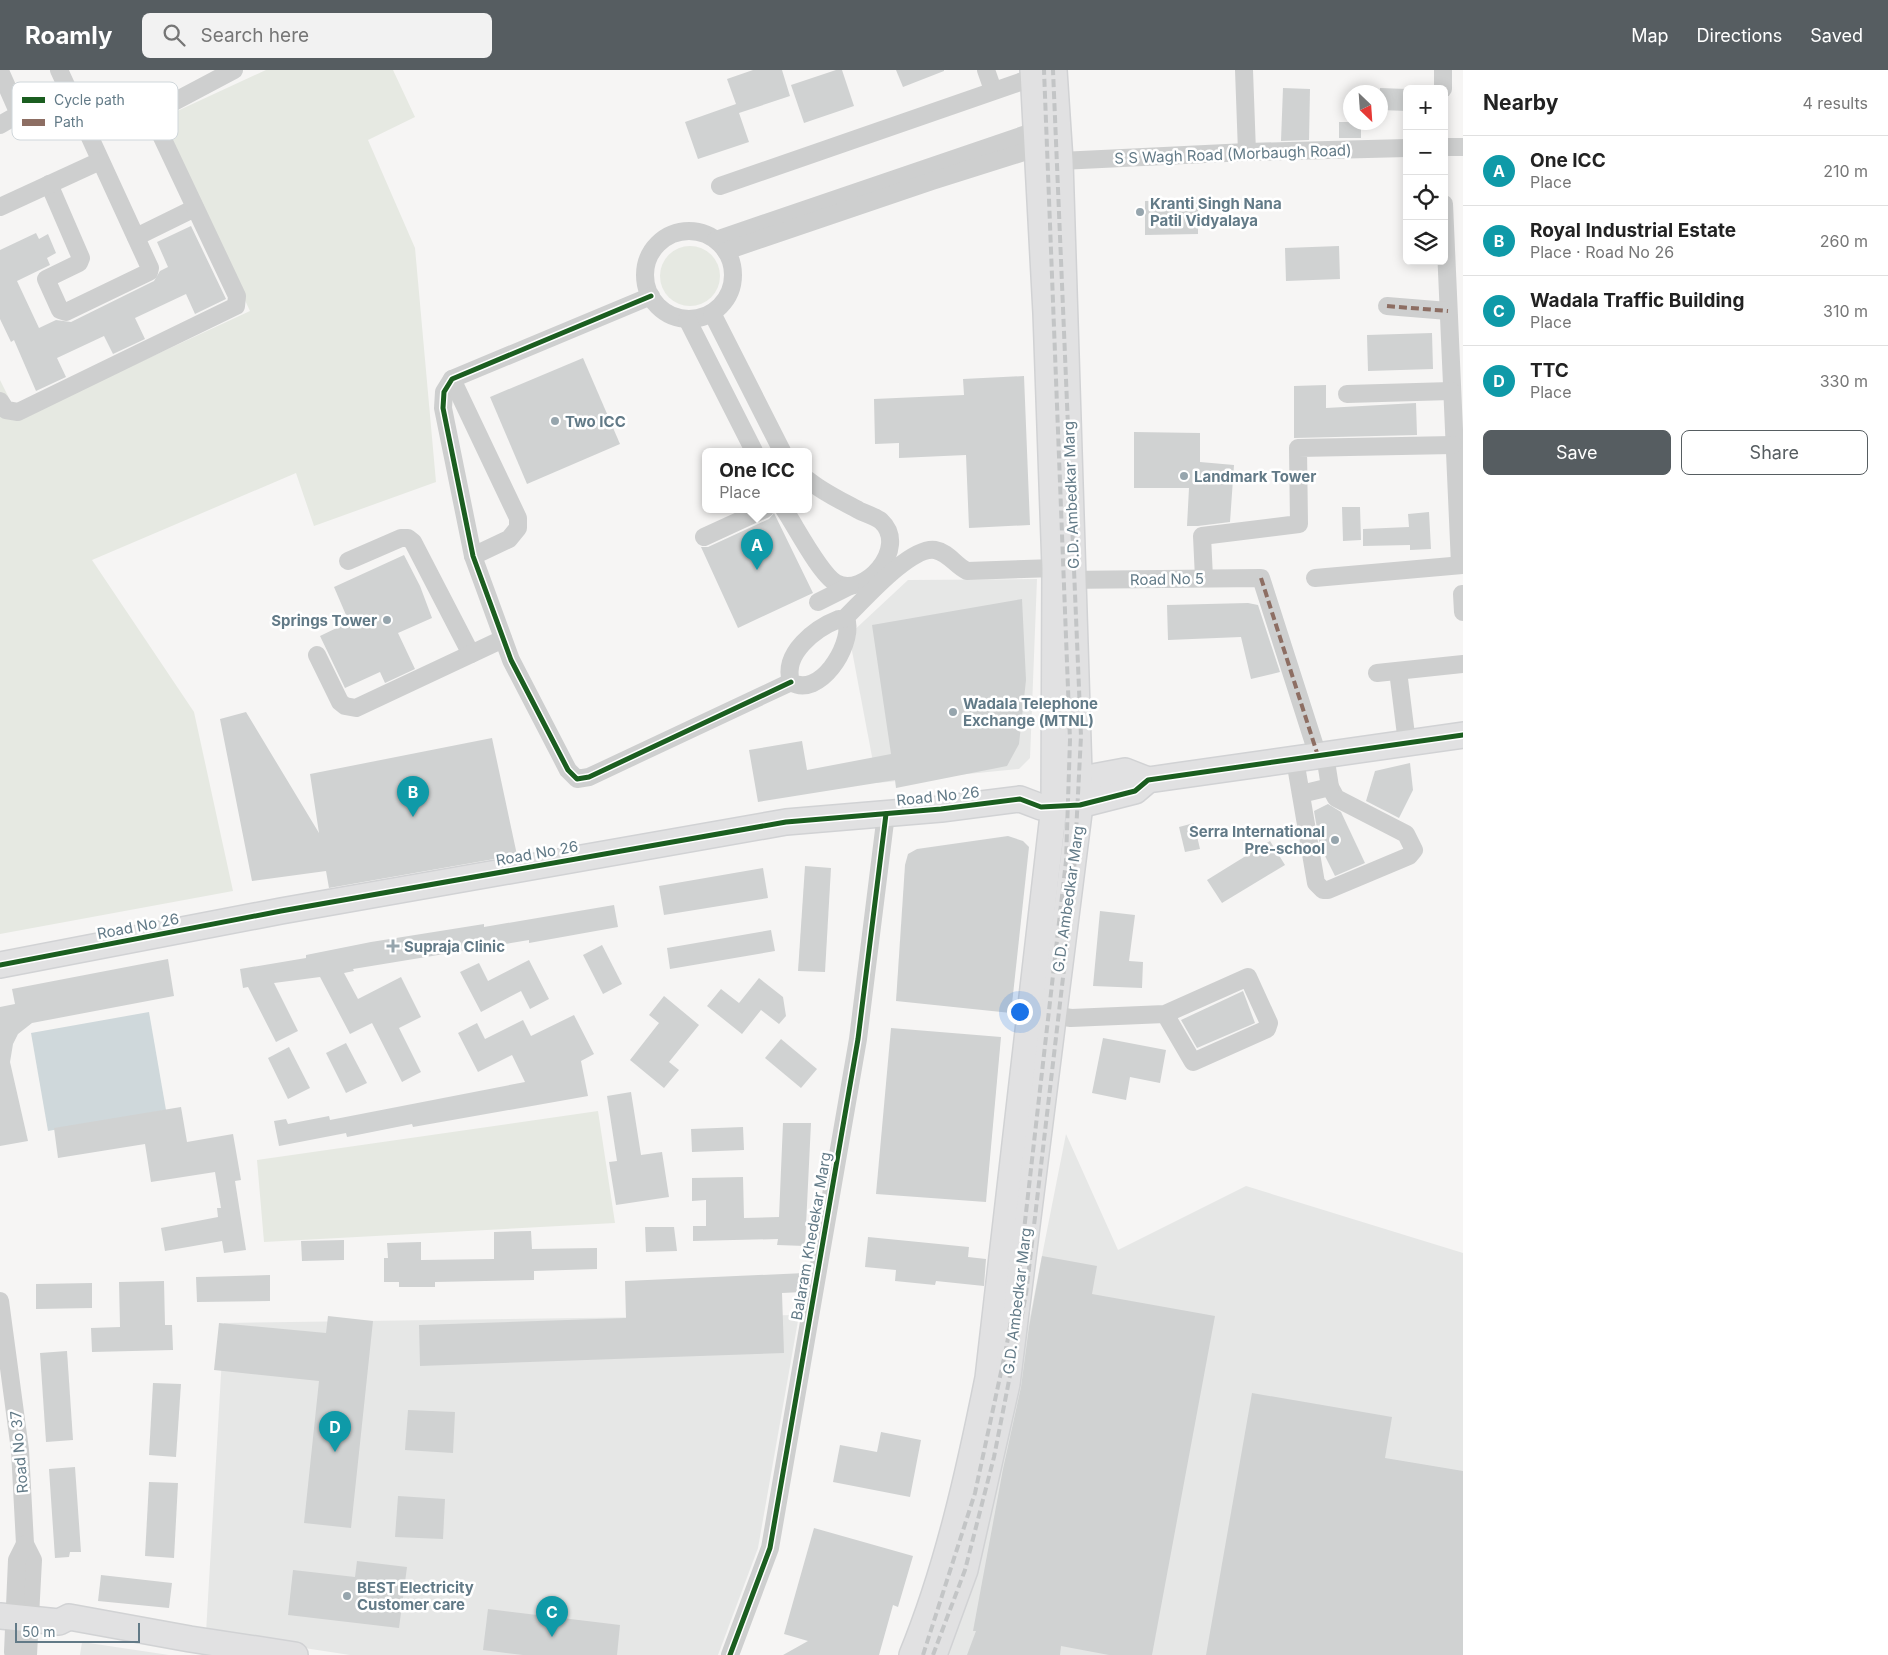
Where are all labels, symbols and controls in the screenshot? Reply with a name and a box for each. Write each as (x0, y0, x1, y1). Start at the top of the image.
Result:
search box (142, 13, 492, 58)
text: Roamly (25, 21, 112, 50)
icon: search (160, 21, 188, 49)
text: Search here (200, 24, 309, 47)
text: Map (1631, 25, 1669, 46)
text: Directions (1697, 25, 1782, 46)
text: Saved (1810, 25, 1863, 46)
legend (12, 82, 178, 140)
north arrow (1343, 85, 1388, 130)
map controls (1403, 85, 1448, 265)
button: + (1403, 85, 1448, 130)
text: Nearby (1483, 90, 1558, 115)
text: Cycle path (54, 91, 125, 108)
text: 4 results (1803, 93, 1868, 113)
text: Path (54, 113, 84, 130)
button: − (1403, 130, 1448, 175)
street label: S S Wagh Road (Morbaugh Road) (1114, 140, 1352, 168)
text: One ICC (1530, 149, 1606, 172)
text: A (1493, 161, 1505, 181)
text: 210 m (1823, 161, 1868, 181)
text: Place (1530, 172, 1572, 192)
button: locate (1403, 175, 1448, 220)
place label: Kranti Singh Nana Patil Vidyalaya (1150, 194, 1282, 230)
marker: Kranti Singh Nana Patil Vidyalaya (1134, 206, 1146, 218)
text: Royal Industrial Estate (1530, 219, 1736, 242)
button: layers (1403, 220, 1448, 265)
text: B (1494, 231, 1504, 251)
text: 260 m (1820, 231, 1868, 251)
text: Place · Road No 26 (1530, 242, 1674, 262)
text: Wadala Traffic Building (1530, 289, 1744, 312)
text: C (1493, 301, 1505, 321)
text: 310 m (1823, 301, 1868, 321)
text: Place (1530, 312, 1572, 332)
text: TTC (1530, 359, 1569, 382)
text: D (1493, 371, 1505, 391)
text: 330 m (1820, 371, 1868, 391)
text: Place (1530, 382, 1572, 402)
place label: Two ICC (565, 412, 626, 431)
marker: Two ICC (549, 415, 561, 427)
street label: G.D. Ambedkar Marg (1059, 421, 1083, 569)
button: Save (1483, 430, 1671, 475)
button: Share (1681, 430, 1868, 475)
popup (702, 448, 812, 513)
text: One ICC (719, 459, 795, 482)
place label: Landmark Tower (1194, 467, 1316, 486)
marker: Landmark Tower (1178, 470, 1190, 482)
text: Place (719, 482, 761, 502)
pin: A (741, 529, 773, 570)
street label: Road No 5 (1130, 569, 1204, 589)
place label: Springs Tower (271, 611, 377, 630)
marker: Springs Tower (381, 614, 393, 626)
place label: Wadala Telephone Exchange (MTNL) (963, 694, 1098, 730)
marker: Wadala Telephone Exchange (MTNL) (947, 706, 959, 718)
pin: B (397, 776, 429, 817)
street label: Road No 26 (896, 782, 980, 810)
place label: Serra International Pre-school (1189, 822, 1325, 858)
street label: G.D. Ambedkar Marg (1048, 824, 1088, 974)
marker: Serra International Pre-school (1329, 834, 1341, 846)
street label: Road No 26 (494, 836, 580, 870)
street label: Road No 26 (95, 909, 181, 943)
place label: Supraja Clinic (404, 937, 505, 956)
marker: Supraja Clinic (386, 939, 400, 953)
your location (1007, 999, 1033, 1025)
street label: Balaram Khedekar Marg (787, 1150, 835, 1322)
street label: G.D. Ambedkar Marg (999, 1226, 1035, 1376)
street label: Road No 37 (6, 1410, 32, 1494)
pin: D (319, 1411, 351, 1452)
place label: BEST Electricity Customer care (357, 1578, 474, 1614)
marker: BEST Electricity Customer care (341, 1590, 353, 1602)
pin: C (536, 1596, 568, 1637)
scale bar (15, 1620, 140, 1643)
text: 50 m (22, 1623, 56, 1640)

